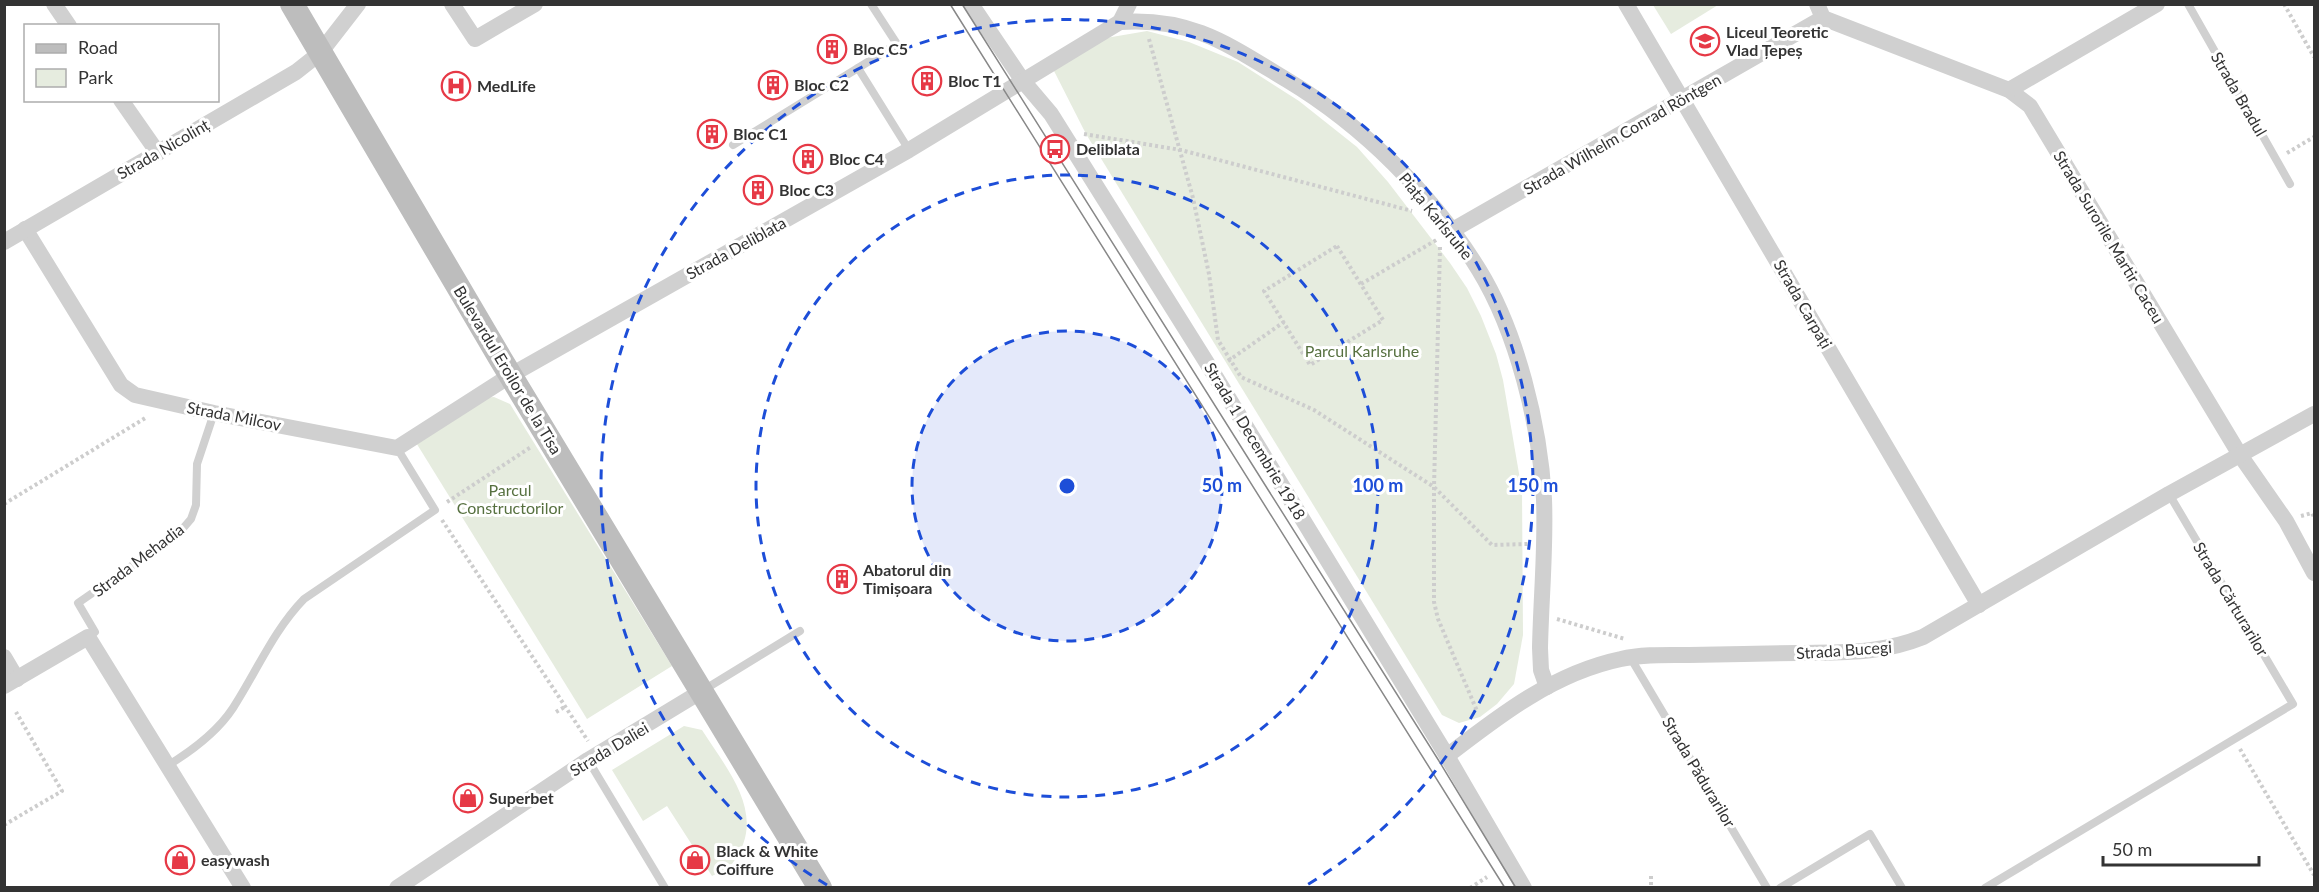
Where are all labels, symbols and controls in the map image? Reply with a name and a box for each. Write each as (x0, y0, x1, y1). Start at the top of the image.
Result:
place label: Liceul Teoretic Vlad Țepeș (1725, 22, 1829, 59)
legend (24, 24, 219, 102)
school or university icon: Liceul Teoretic Vlad Țepeș (1689, 25, 1721, 57)
building icon: Bloc C5 (816, 33, 848, 65)
text: Road (78, 36, 118, 58)
place label: Bloc C5 (853, 39, 908, 58)
street label: Strada Bradul (2208, 48, 2271, 139)
building icon: Bloc T1 (911, 65, 943, 97)
text: Park (78, 66, 114, 88)
building icon: Bloc C2 (757, 69, 789, 101)
street label: Strada Wilhelm Conrad Röntgen (1520, 69, 1724, 198)
hospital icon: MedLife (440, 70, 472, 102)
place label: Bloc T1 (948, 71, 1002, 90)
place label: Bloc C2 (794, 75, 849, 94)
place label: MedLife (477, 76, 536, 95)
street label: Strada Nicolinț (113, 114, 212, 183)
building icon: Bloc C1 (696, 118, 728, 150)
place label: Bloc C1 (733, 124, 788, 143)
bus stop icon: Deliblata (1039, 133, 1071, 165)
place label: Deliblata (1076, 139, 1140, 158)
building icon: Bloc C4 (792, 143, 824, 175)
street label: Strada Surorile Martir Caceu (2050, 147, 2169, 327)
place label: Bloc C4 (829, 149, 884, 168)
street label: Piața Karlsruhe (1396, 168, 1477, 263)
building icon: Bloc C3 (742, 174, 774, 206)
place label: Bloc C3 (779, 180, 834, 199)
street label: Strada Deliblata (683, 212, 789, 283)
street label: Strada Carpați (1770, 256, 1837, 352)
street label: Bulevardul Eroilor de la Tisa (451, 282, 566, 457)
park label: Parcul Karlsruhe (1305, 341, 1419, 360)
street label: Strada 1 Decembrie 1918 (1201, 359, 1310, 523)
street label: Strada Milcov (185, 397, 284, 434)
text: 50 m (1202, 474, 1242, 496)
text: 100 m (1353, 474, 1403, 496)
text: 150 m (1508, 474, 1558, 496)
centre of rings (1057, 476, 1077, 496)
park label: Parcul Constructorilor (457, 480, 564, 517)
street label: Strada Mehadia (88, 519, 187, 600)
street label: Strada Cărturarilor (2190, 538, 2273, 659)
place label: Abatorul din Timișoara (862, 560, 951, 597)
building icon: Abatorul din Timișoara (826, 563, 858, 595)
street label: Strada Bucegi (1795, 637, 1892, 662)
street label: Strada Pădurarilor (1659, 713, 1740, 831)
street label: Strada Daliei (566, 718, 652, 780)
shop icon: Superbet (452, 782, 484, 814)
place label: Superbet (489, 788, 554, 807)
scale bar (2103, 829, 2259, 867)
text: 50 m (2112, 838, 2152, 860)
place label: Black & White Coiffure (716, 841, 819, 878)
shop icon: easywash (164, 844, 196, 876)
shop icon: Black & White Coiffure (679, 844, 711, 876)
place label: easywash (201, 850, 270, 869)

